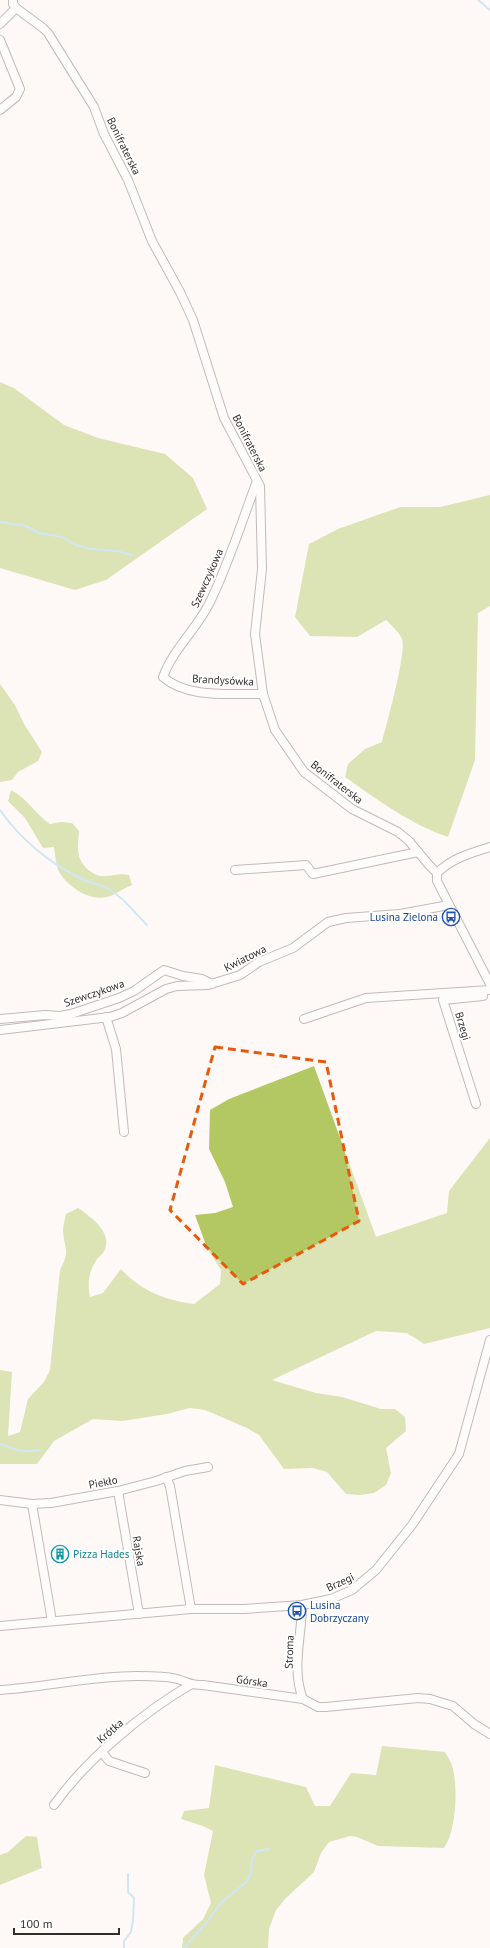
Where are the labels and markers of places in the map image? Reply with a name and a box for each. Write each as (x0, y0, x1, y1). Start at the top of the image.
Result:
bus stop icon: Lusina Zielona (441, 907, 461, 927)
place label: Lusina Zielona (370, 910, 438, 924)
building icon: Pizza Hades (50, 1544, 70, 1564)
place label: Pizza Hades (73, 1547, 130, 1561)
place label: Lusina Dobrzyczany (310, 1598, 370, 1625)
bus stop icon: Lusina Dobrzyczany (287, 1601, 307, 1621)

